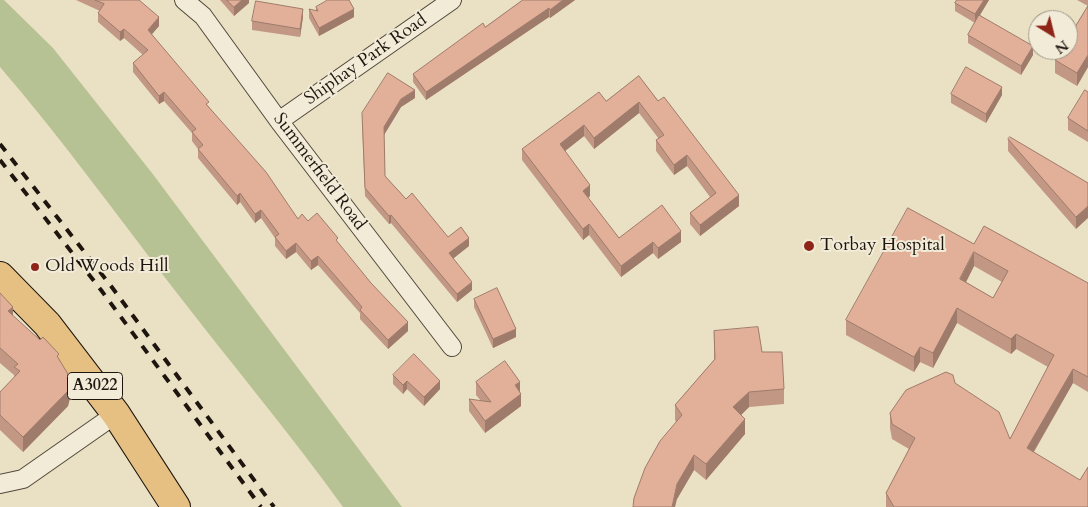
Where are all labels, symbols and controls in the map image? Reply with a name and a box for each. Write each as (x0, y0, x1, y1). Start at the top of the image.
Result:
street label: Shiphay Park Road (301, 10, 431, 110)
north arrow (1028, 10, 1078, 60)
text: N (1051, 35, 1072, 58)
street label: Summerfield Road (268, 109, 370, 235)
place label: Torbay Hospital (820, 235, 945, 257)
marker: Torbay Hospital (802, 239, 816, 253)
place label: Old Woods Hill (45, 256, 169, 278)
marker: Old Woods Hill (29, 261, 41, 273)
road number: A3022 (68, 372, 122, 400)

